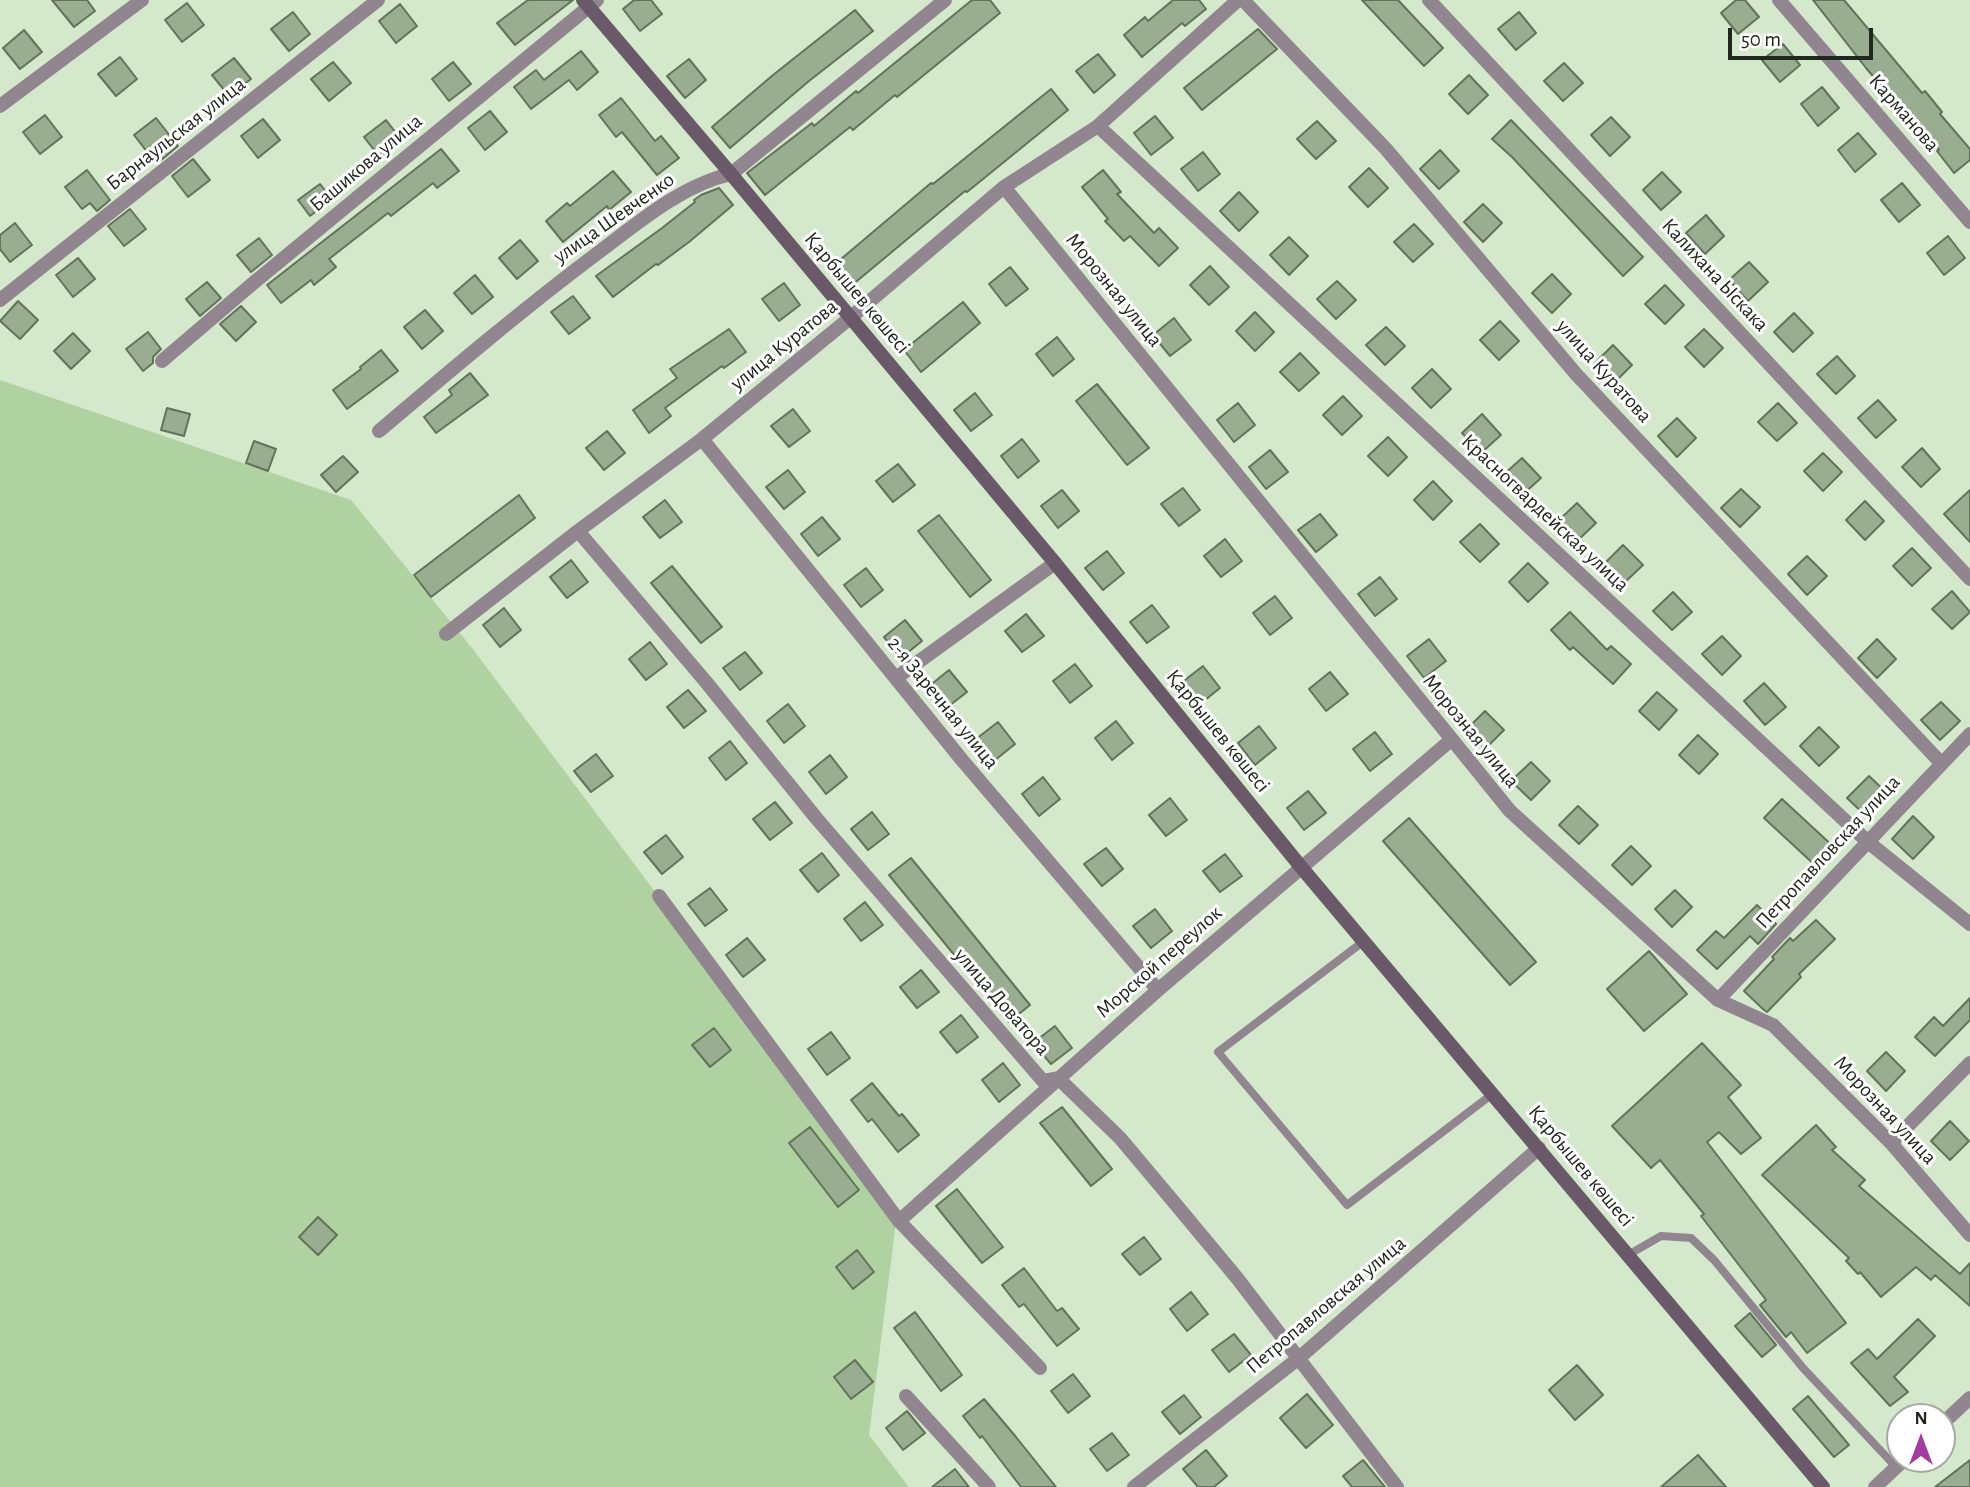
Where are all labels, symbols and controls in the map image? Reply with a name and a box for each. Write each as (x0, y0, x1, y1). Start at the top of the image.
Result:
scale bar (1732, 14, 1877, 58)
text: 50 m (1741, 29, 1781, 50)
street label: Карманова (1863, 69, 1945, 157)
street label: Барнаульская улица (101, 72, 251, 196)
street label: Башикова улица (305, 109, 427, 217)
street label: улица Шевченко (549, 167, 679, 269)
street label: Калихана Ыскака (1656, 213, 1774, 337)
street label: Қарбышев көшесі (799, 227, 915, 359)
street label: Морозная улица (1060, 228, 1168, 352)
street label: улица Куратова (725, 294, 843, 396)
street label: улица Куратова (1551, 314, 1657, 428)
street label: Красногвардейская улица (1456, 429, 1634, 597)
street label: 2-я Заречная улица (882, 632, 1004, 774)
street label: Қарбышев көшесі (1161, 664, 1275, 798)
street label: Морозная улица (1417, 669, 1525, 793)
street label: Петропавловская улица (1750, 770, 1906, 934)
street label: Морской переулок (1091, 900, 1227, 1024)
street label: улица Доватора (949, 943, 1055, 1061)
street label: Морозная улица (1828, 1050, 1942, 1170)
street label: Қарбышев көшесі (1523, 1100, 1639, 1232)
street label: Петропавловская улица (1241, 1231, 1411, 1379)
north arrow (1886, 1403, 1956, 1473)
text: N (1914, 1409, 1928, 1428)

